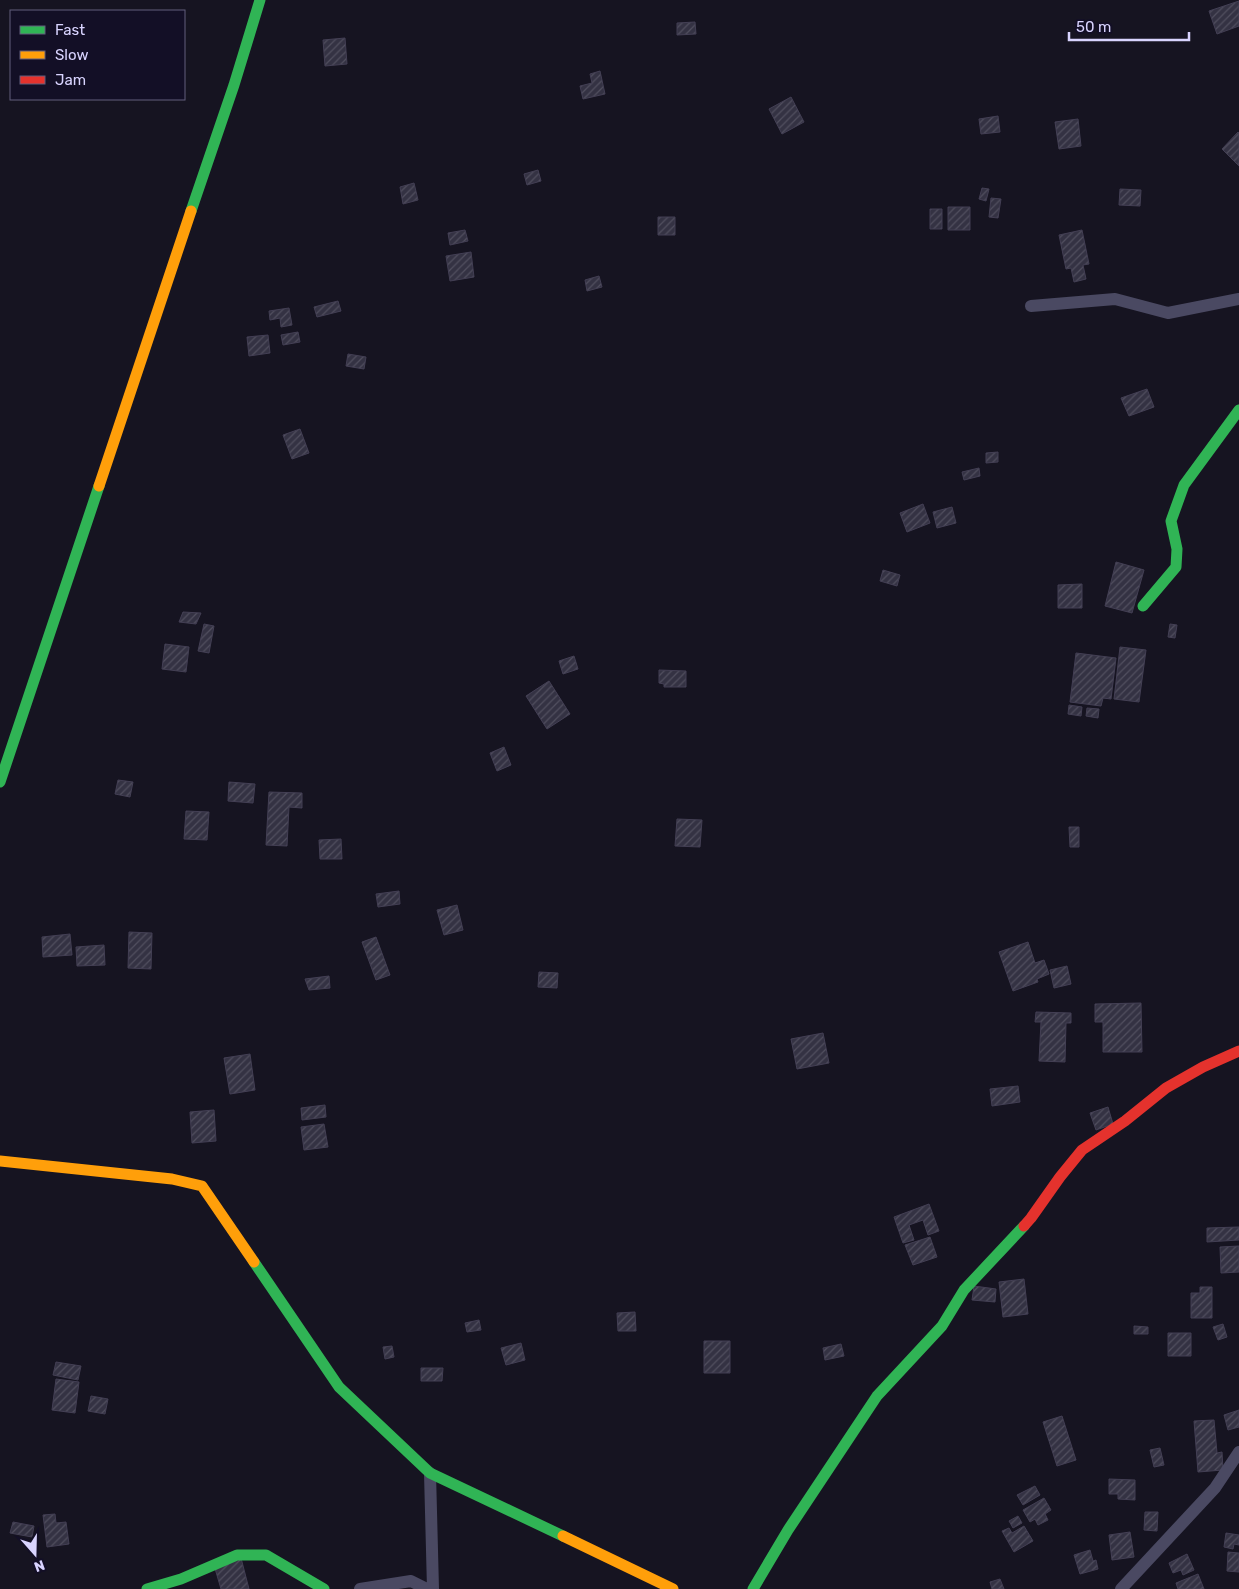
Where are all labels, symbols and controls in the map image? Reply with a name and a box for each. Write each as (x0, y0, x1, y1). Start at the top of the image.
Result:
legend (10, 10, 185, 100)
scale bar (1069, 10, 1189, 42)
text: 50 m (1076, 18, 1111, 36)
text: Fast (55, 21, 85, 39)
text: Slow (55, 46, 88, 64)
text: Jam (55, 71, 86, 89)
north arrow (10, 1529, 60, 1579)
text: N (32, 1556, 47, 1575)

